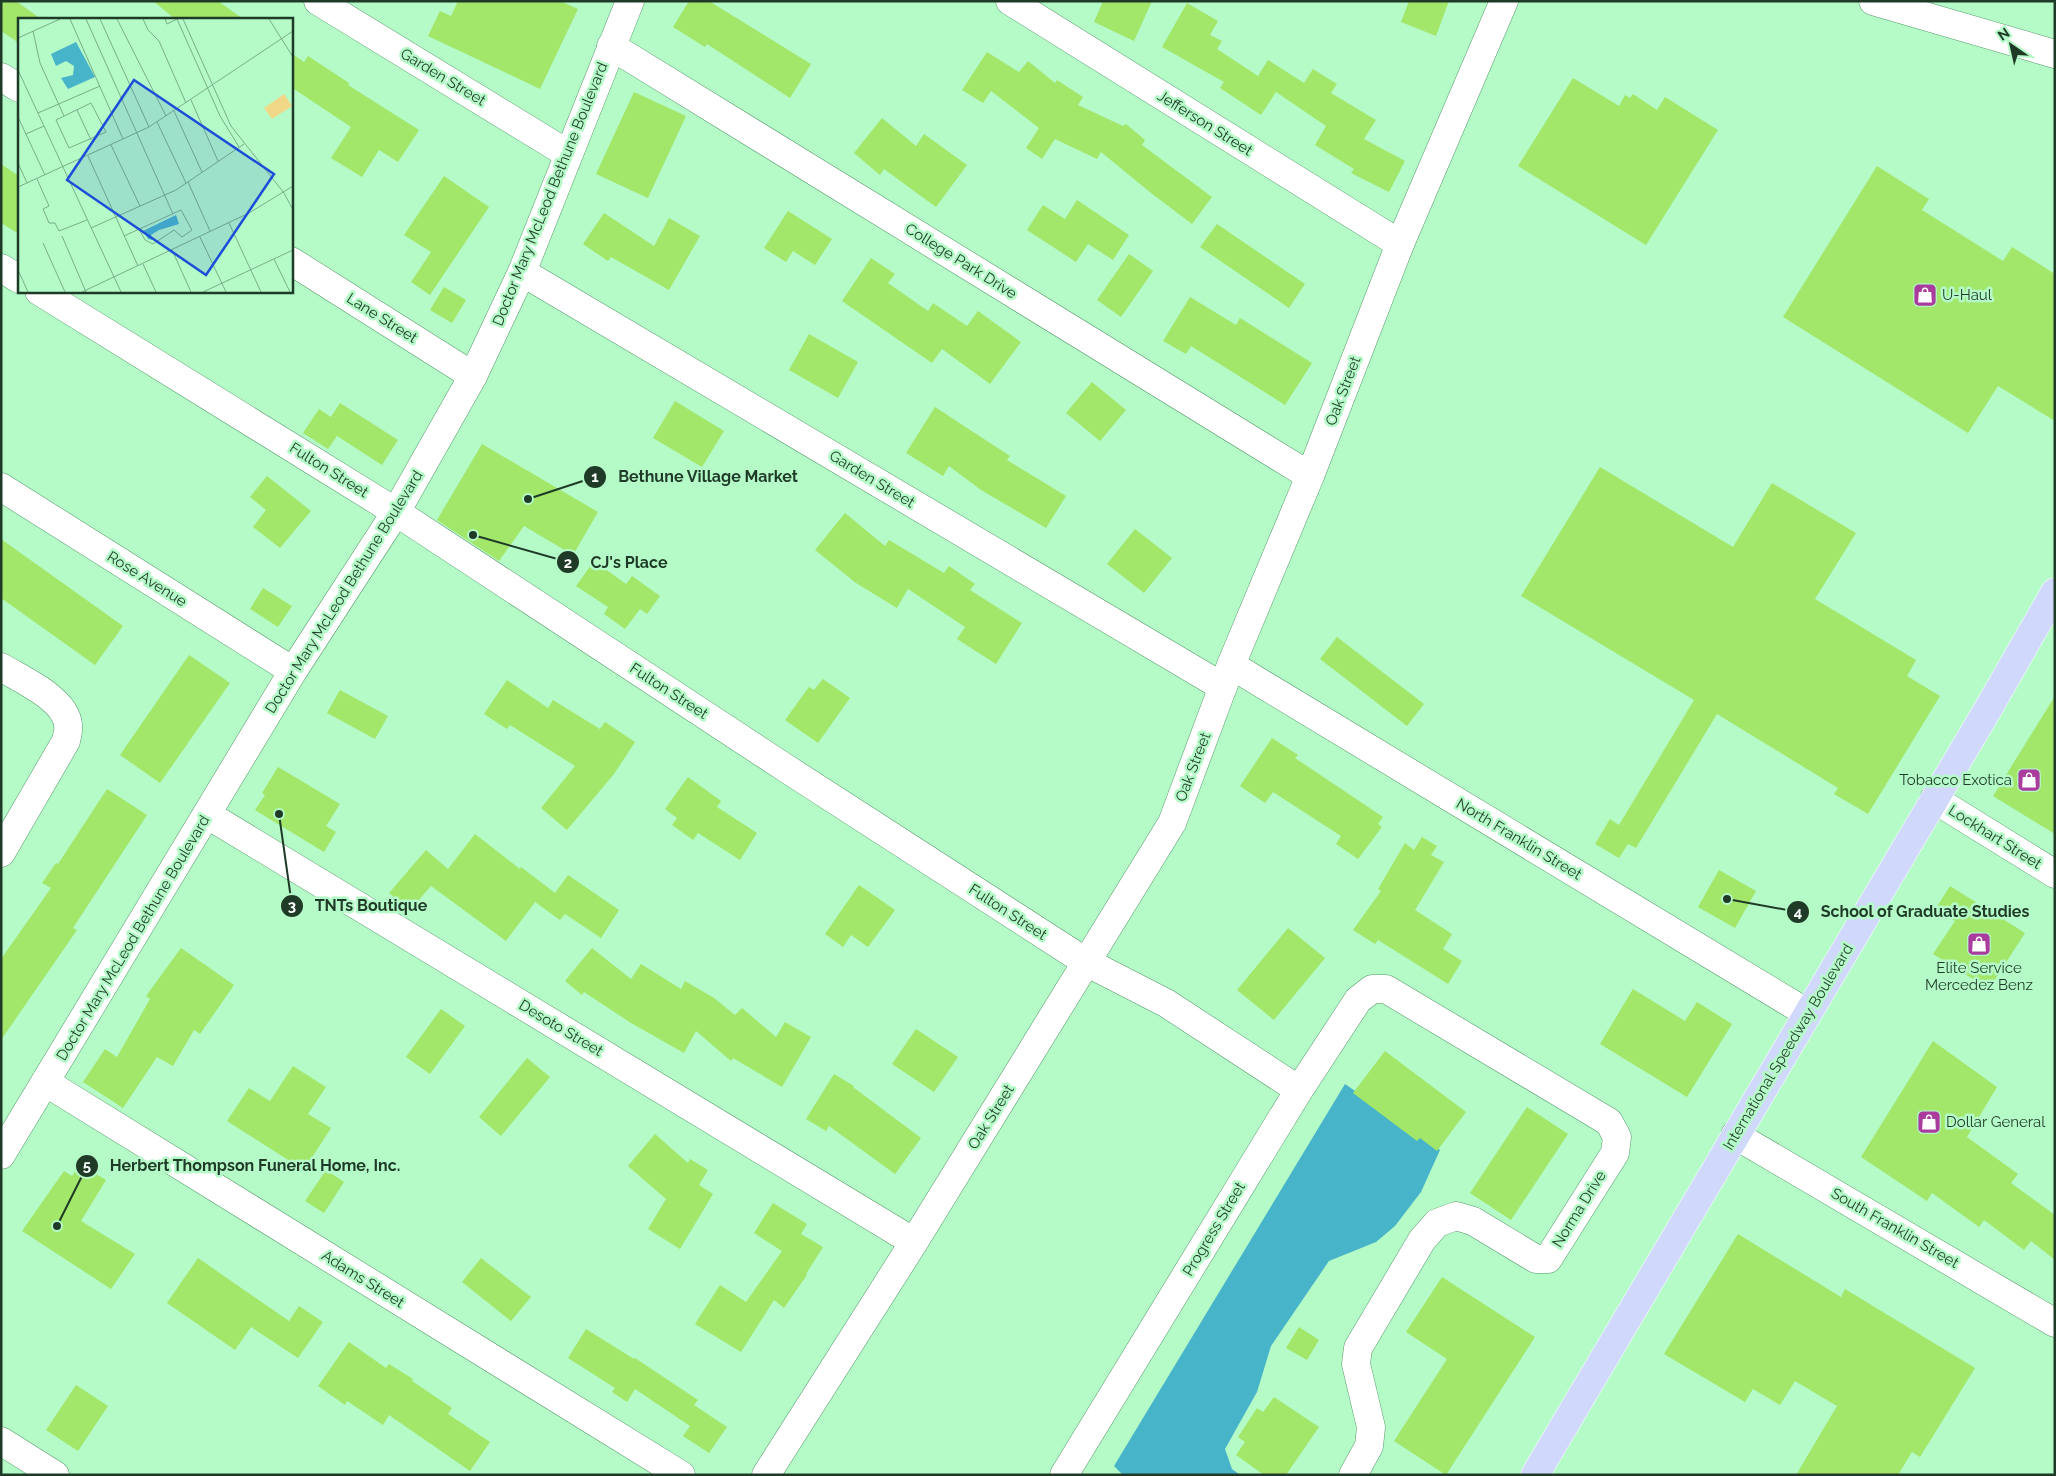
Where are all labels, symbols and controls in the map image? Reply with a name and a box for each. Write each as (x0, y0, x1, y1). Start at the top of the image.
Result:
inset map (18, 18, 292, 292)
north arrow (1986, 20, 2036, 70)
text: N (1995, 25, 2013, 44)
street label: Garden Street (397, 44, 489, 110)
street label: Doctor Mary McLeod Bethune Boulevard (489, 59, 611, 329)
street label: Jefferson Street (1154, 87, 1256, 159)
street label: College Park Drive (902, 219, 1020, 303)
shop icon: U-Haul (1912, 282, 1938, 308)
place label: U-Haul (1942, 286, 1993, 304)
street label: Lane Street (343, 289, 421, 347)
street label: Oak Street (1322, 354, 1364, 428)
street label: Fulton Street (286, 439, 372, 501)
street label: Garden Street (826, 446, 918, 512)
callout: Bethune Village Market (582, 461, 808, 492)
street label: Doctor Mary McLeod Bethune Boulevard (261, 467, 427, 717)
text: Bethune Village Market (618, 467, 798, 486)
text: 1 (591, 468, 599, 486)
street label: Rose Avenue (104, 547, 190, 611)
callout: CJ's Place (556, 547, 678, 578)
text: CJ's Place (591, 553, 668, 572)
text: 2 (564, 554, 572, 572)
street label: Fulton Street (627, 659, 711, 723)
street label: Oak Street (1172, 730, 1214, 804)
shop icon: Tobacco Exotica (2016, 767, 2042, 793)
place label: Tobacco Exotica (1899, 771, 2012, 789)
street label: North Franklin Street (1453, 794, 1585, 884)
street label: Lockhart Street (1945, 801, 2045, 873)
street label: Doctor Mary McLeod Bethune Boulevard (52, 812, 214, 1064)
street label: Fulton Street (966, 880, 1050, 944)
callout: TNTs Boutique (280, 890, 437, 921)
text: TNTs Boutique (315, 896, 428, 915)
callout: School of Graduate Studies (1786, 896, 2040, 927)
text: 3 (288, 897, 296, 915)
text: School of Graduate Studies (1821, 902, 2029, 921)
text: 4 (1794, 903, 1803, 921)
shop icon: Elite Service Mercedez Benz (1966, 931, 1992, 957)
street label: International Speedway Boulevard (1719, 941, 1857, 1153)
place label: Elite Service Mercedez Benz (1925, 959, 2033, 994)
street label: Desoto Street (516, 996, 606, 1060)
street label: Oak Street (964, 1081, 1018, 1153)
shop icon: Dollar General (1916, 1109, 1942, 1135)
place label: Dollar General (1946, 1113, 2046, 1131)
callout: Herbert Thompson Funeral Home, Inc. (75, 1150, 411, 1181)
text: Herbert Thompson Funeral Home, Inc. (110, 1156, 400, 1175)
text: 5 (83, 1157, 91, 1175)
street label: Norma Drive (1548, 1167, 1610, 1251)
street label: Progress Street (1179, 1179, 1249, 1279)
street label: South Franklin Street (1828, 1184, 1962, 1272)
street label: Adams Street (318, 1246, 408, 1312)

